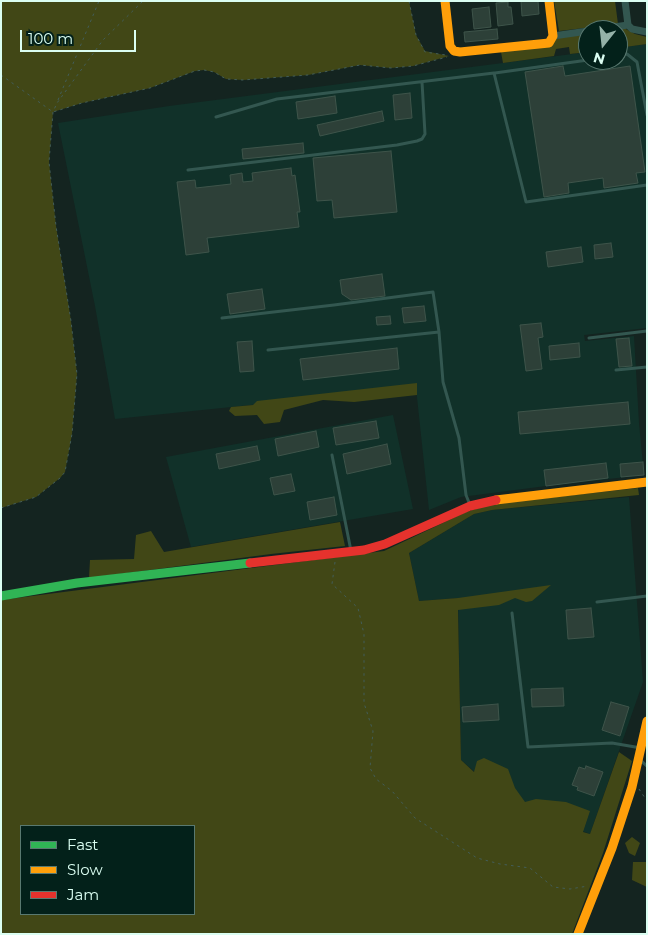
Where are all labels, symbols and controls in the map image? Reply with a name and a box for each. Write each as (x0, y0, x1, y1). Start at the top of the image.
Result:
scale bar (22, 20, 139, 52)
north arrow (578, 20, 628, 70)
text: 100 m (28, 29, 73, 48)
text: N (591, 48, 607, 69)
legend (20, 825, 195, 915)
text: Fast (67, 835, 98, 854)
text: Slow (67, 860, 103, 879)
text: Jam (67, 885, 99, 904)

